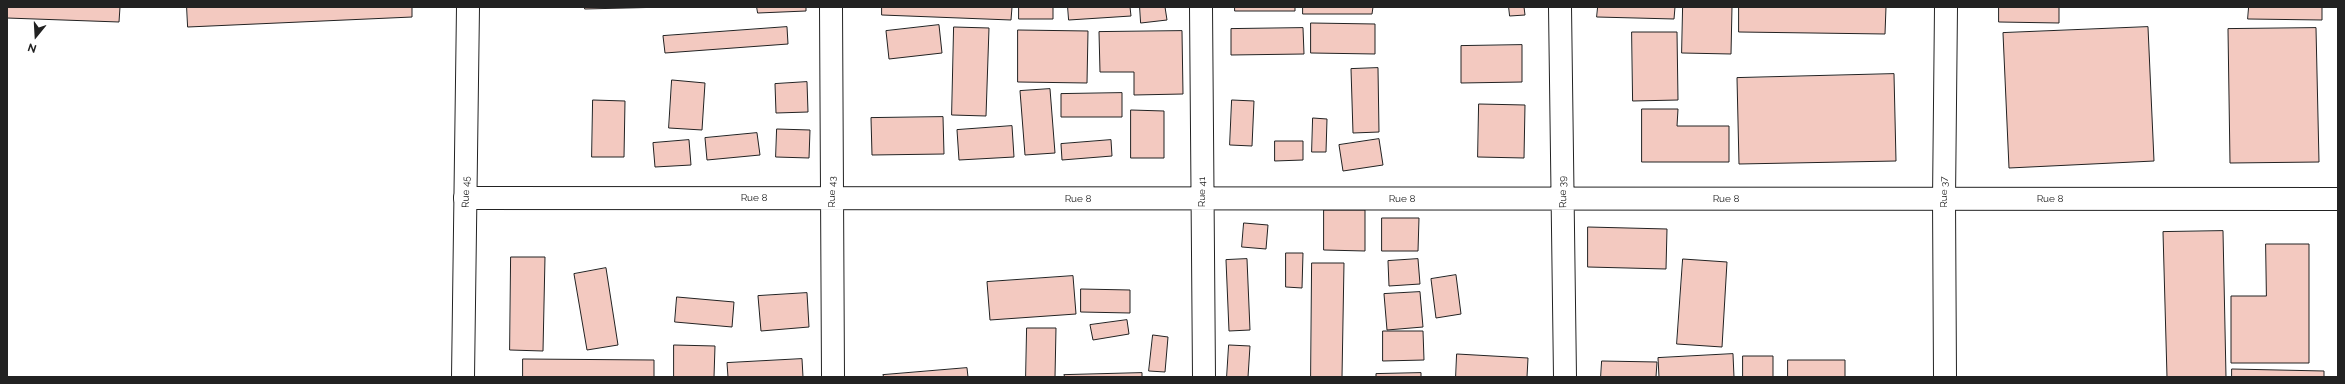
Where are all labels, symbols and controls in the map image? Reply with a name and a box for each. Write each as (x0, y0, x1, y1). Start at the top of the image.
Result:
north arrow (16, 16, 56, 56)
text: N (26, 40, 38, 55)
street label: Rue 45 (460, 176, 472, 208)
street label: Rue 43 (826, 176, 838, 208)
street label: Rue 39 (1557, 176, 1569, 208)
street label: Rue 37 (1938, 176, 1950, 208)
street label: Rue 41 (1196, 177, 1208, 207)
street label: Rue 8 (741, 192, 767, 204)
street label: Rue 8 (1065, 193, 1091, 205)
street label: Rue 8 (1389, 193, 1415, 205)
street label: Rue 8 (1713, 193, 1739, 205)
street label: Rue 8 (2037, 193, 2063, 205)

